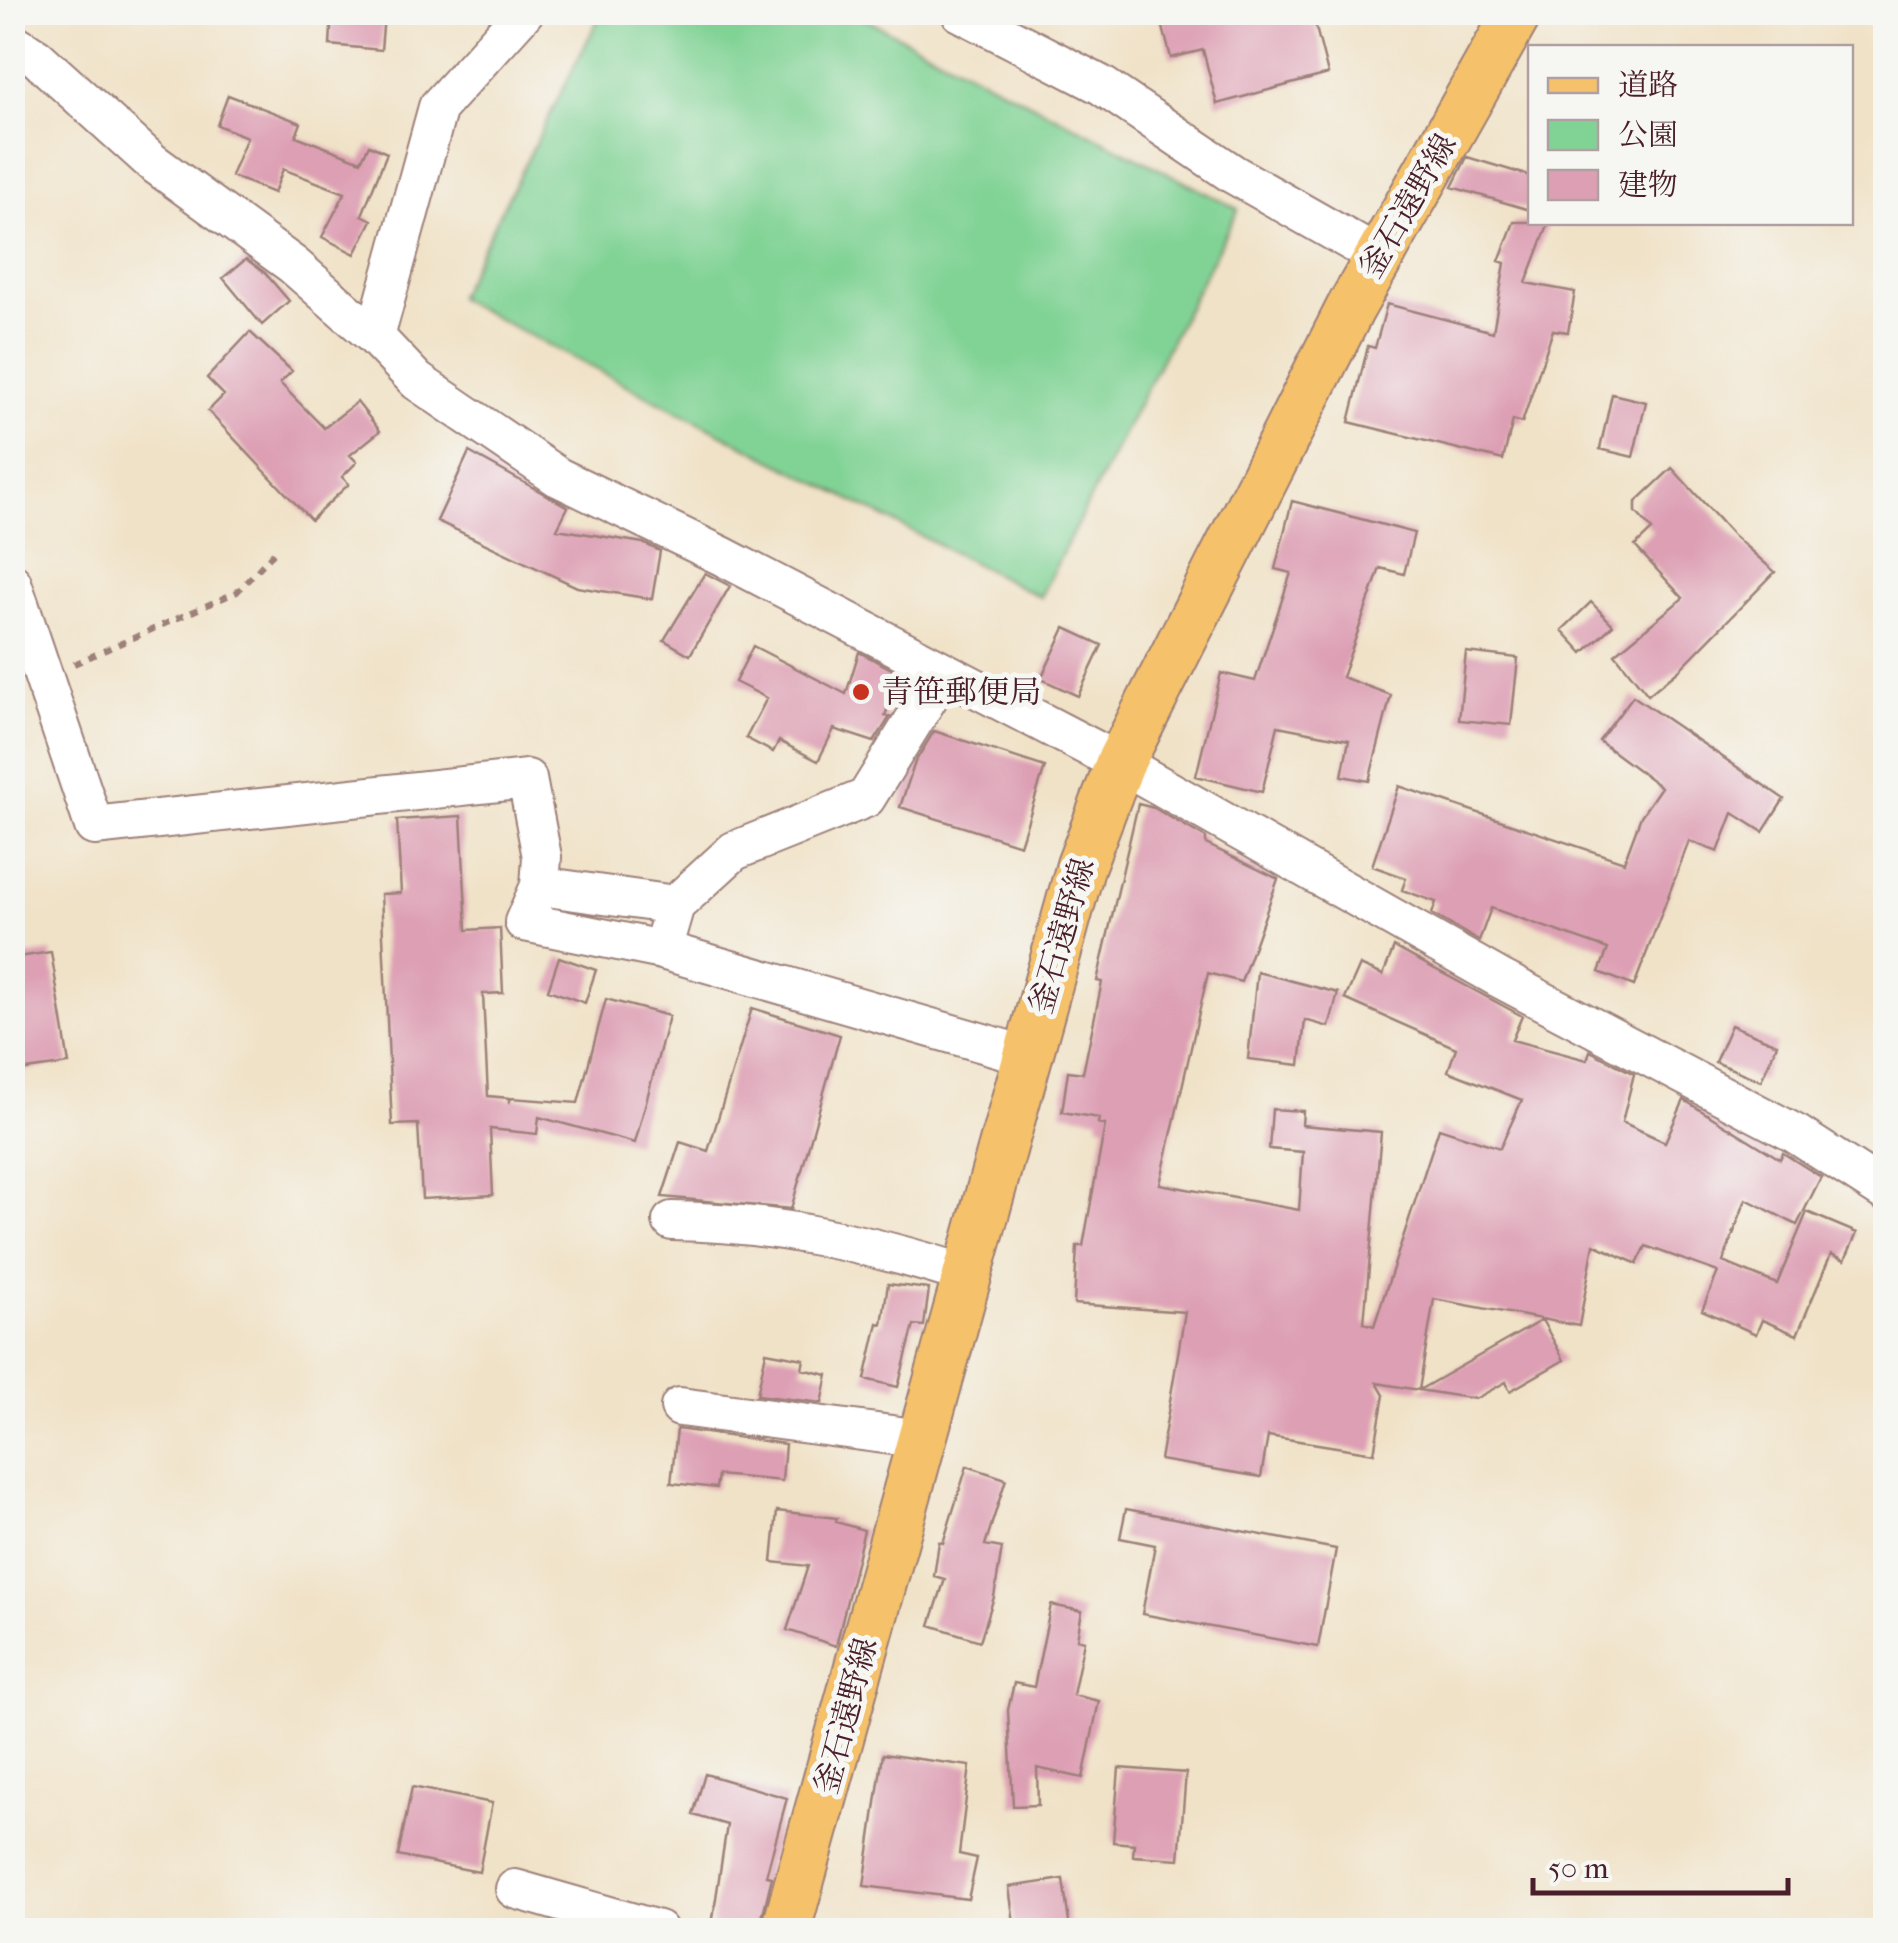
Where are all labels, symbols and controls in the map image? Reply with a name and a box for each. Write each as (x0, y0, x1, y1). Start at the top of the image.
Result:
legend (1528, 45, 1853, 225)
text: 道路 (1618, 68, 1678, 103)
text: 公園 (1618, 118, 1678, 153)
street label: 釜石遠野線 (1352, 127, 1464, 285)
text: 建物 (1618, 168, 1678, 203)
place label: 青笹郵便局 (881, 674, 1041, 711)
marker: 青笹郵便局 (850, 681, 872, 703)
street label: 釜石遠野線 (1022, 854, 1102, 1018)
street label: 釜石遠野線 (807, 1634, 885, 1798)
scale bar (1533, 1833, 1788, 1895)
text: 50 m (1548, 1851, 1609, 1886)

